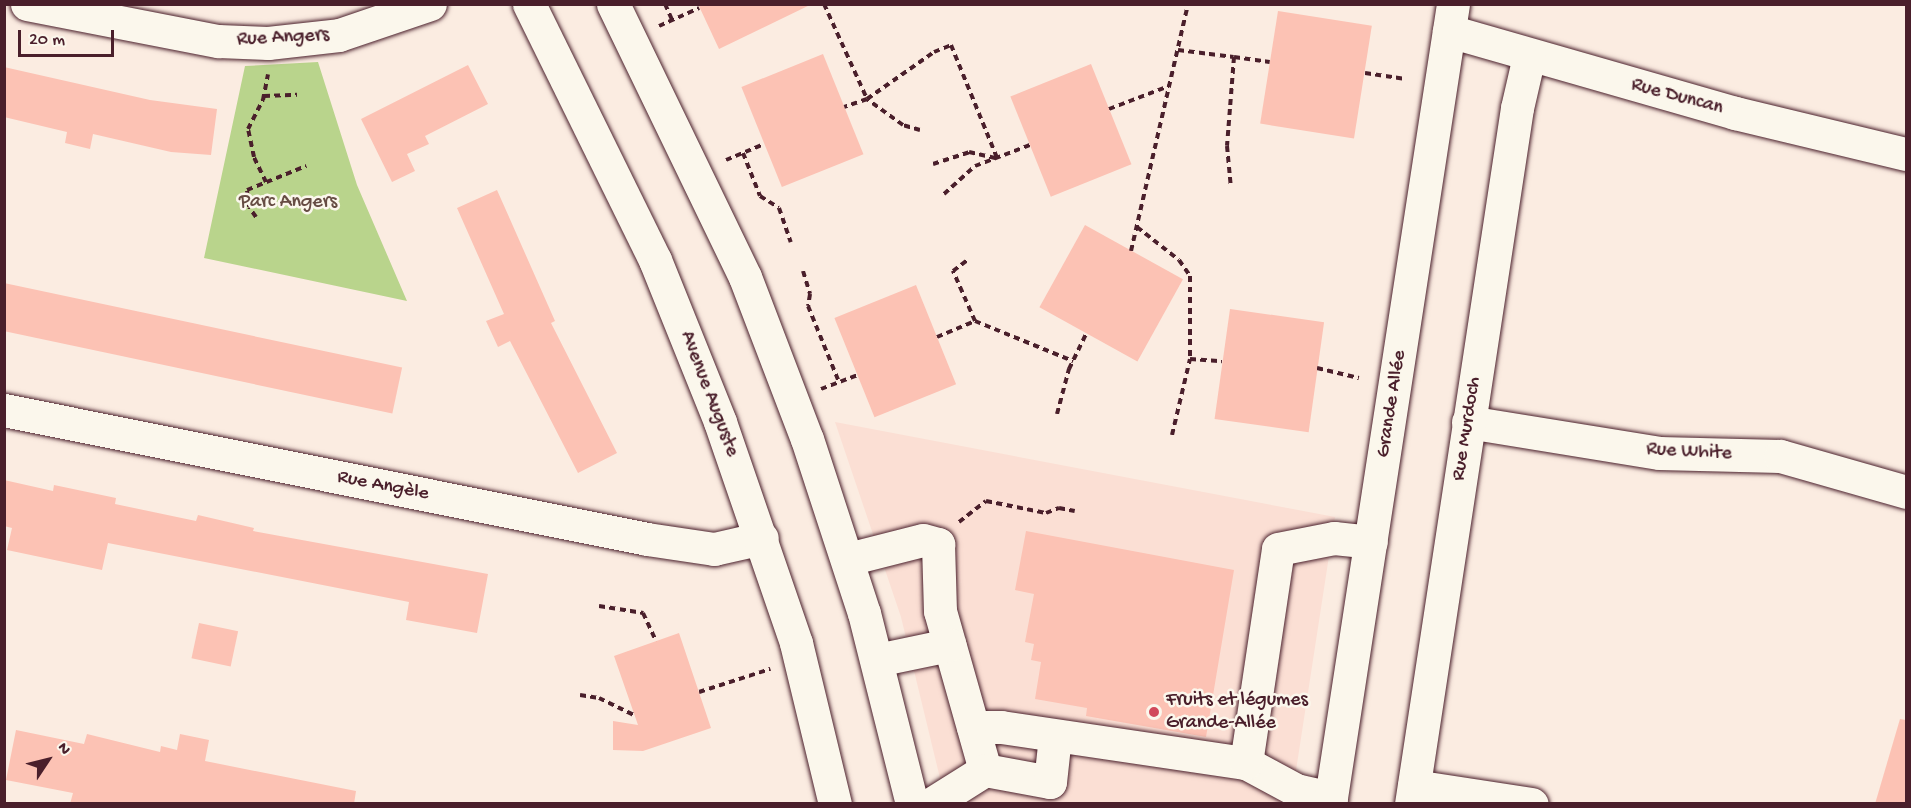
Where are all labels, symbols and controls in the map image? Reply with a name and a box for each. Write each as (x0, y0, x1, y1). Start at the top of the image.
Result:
scale bar (21, 18, 117, 56)
street label: Rue Angers (236, 24, 330, 52)
text: 20 m (29, 30, 65, 51)
street label: Rue Duncan (1628, 73, 1726, 121)
park label: Parc Angers (239, 190, 337, 214)
street label: Avenue Auguste (674, 328, 744, 460)
street label: Grande Allée (1372, 349, 1412, 459)
street label: Rue Murdoch (1447, 375, 1487, 483)
street label: Rue White (1646, 438, 1732, 466)
street label: Rue Angèle (335, 465, 431, 507)
place label: Fruits et légumes Grande-Allée (1166, 688, 1308, 735)
marker: Fruits et légumes Grande-Allée (1147, 705, 1161, 719)
north arrow (18, 730, 78, 790)
text: N (52, 740, 74, 759)

